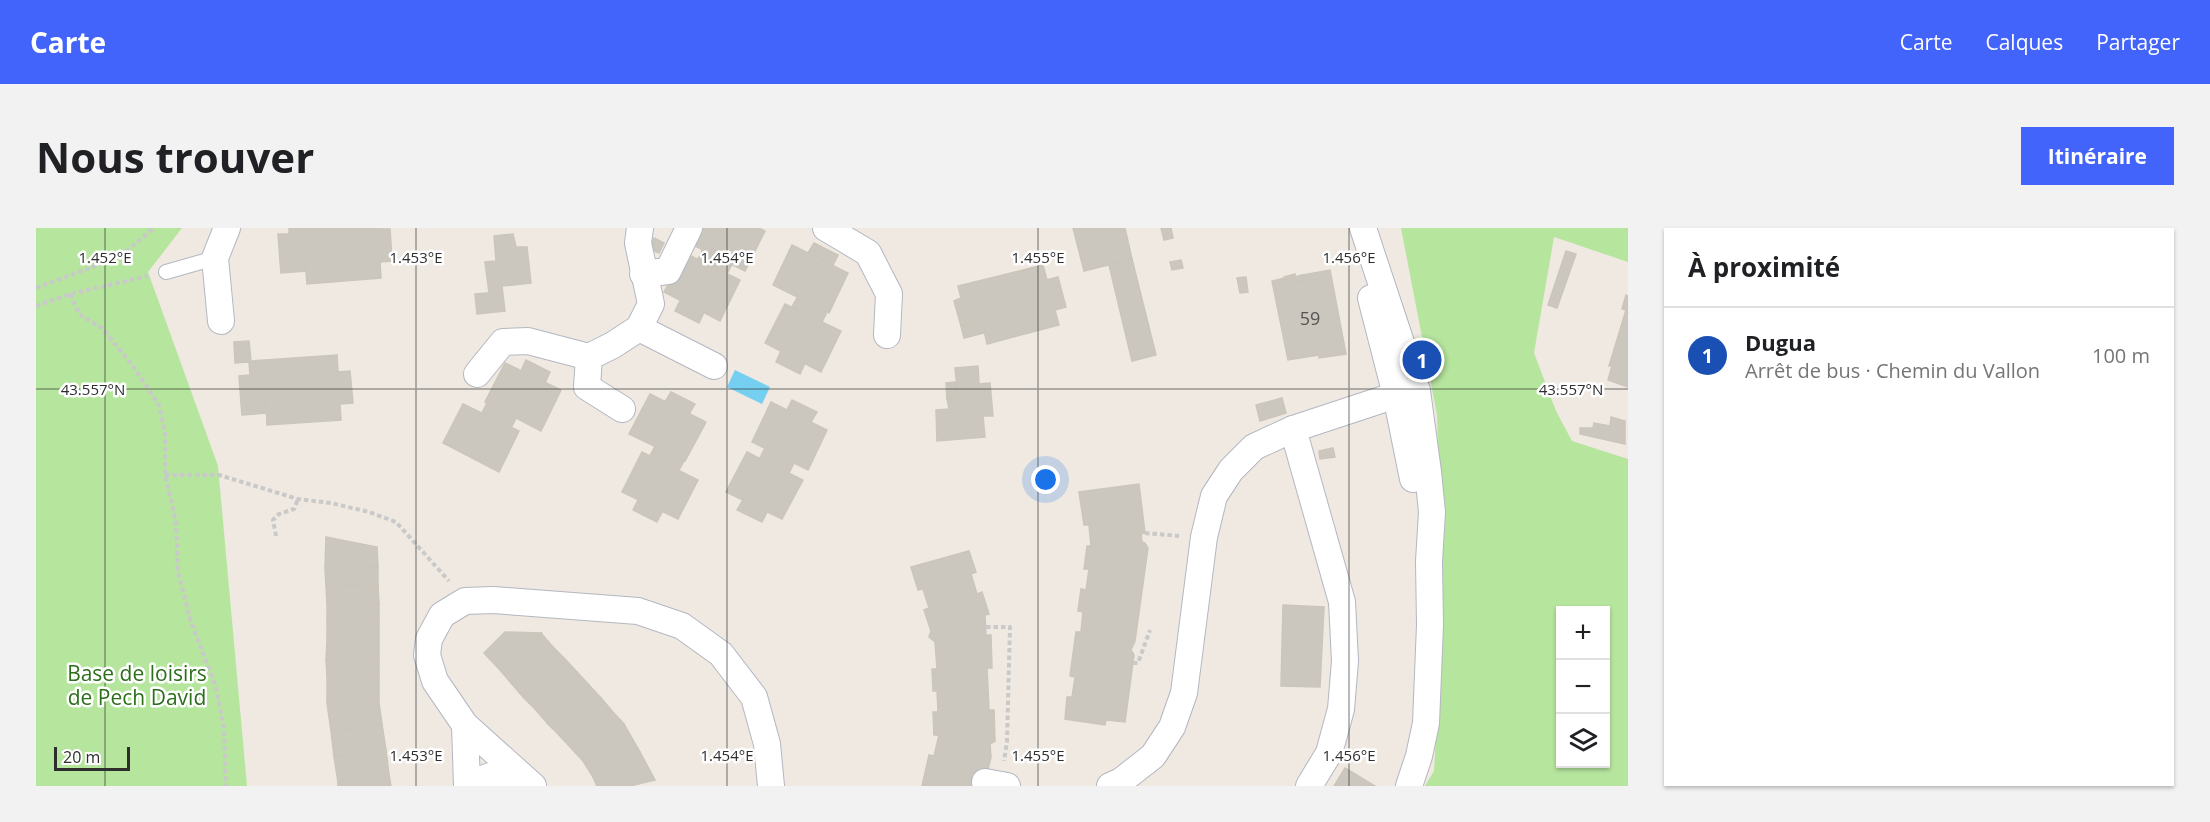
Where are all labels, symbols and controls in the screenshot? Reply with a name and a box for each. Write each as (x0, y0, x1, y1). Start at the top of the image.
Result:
text: Carte (30, 23, 106, 61)
text: Carte (1900, 28, 1952, 56)
text: Calques (1985, 28, 2063, 56)
text: Partager (2096, 28, 2180, 56)
button: Itinéraire (2021, 127, 2174, 185)
text: Nous trouver (36, 128, 314, 185)
text: 1.452°E (78, 247, 132, 267)
text: 1.453°E (389, 247, 443, 267)
text: 1.454°E (700, 247, 754, 267)
text: 1.455°E (1011, 247, 1065, 267)
text: 1.456°E (1322, 247, 1376, 267)
text: À proximité (1688, 249, 1840, 285)
house number: 59 (1300, 306, 1320, 330)
text: Dugua (1745, 327, 1816, 357)
pin: 1 (1402, 338, 1442, 382)
text: 1 (1702, 342, 1713, 369)
text: 100 m (2092, 342, 2150, 369)
text: Arrêt de bus · Chemin du Vallon (1745, 357, 2040, 384)
text: 43.557°N (61, 379, 125, 399)
text: 43.557°N (1539, 379, 1603, 399)
your location (1031, 465, 1060, 494)
map controls (1556, 606, 1610, 768)
button: + (1556, 606, 1610, 660)
park label: Base de loisirs de Pech David (67, 659, 207, 711)
button: − (1556, 660, 1610, 714)
button: layers (1556, 714, 1610, 768)
scale bar (54, 744, 130, 772)
text: 1.453°E (389, 745, 443, 765)
text: 1.454°E (700, 745, 754, 765)
text: 1.455°E (1011, 745, 1065, 765)
text: 1.456°E (1322, 745, 1376, 765)
text: 20 m (63, 746, 100, 768)

